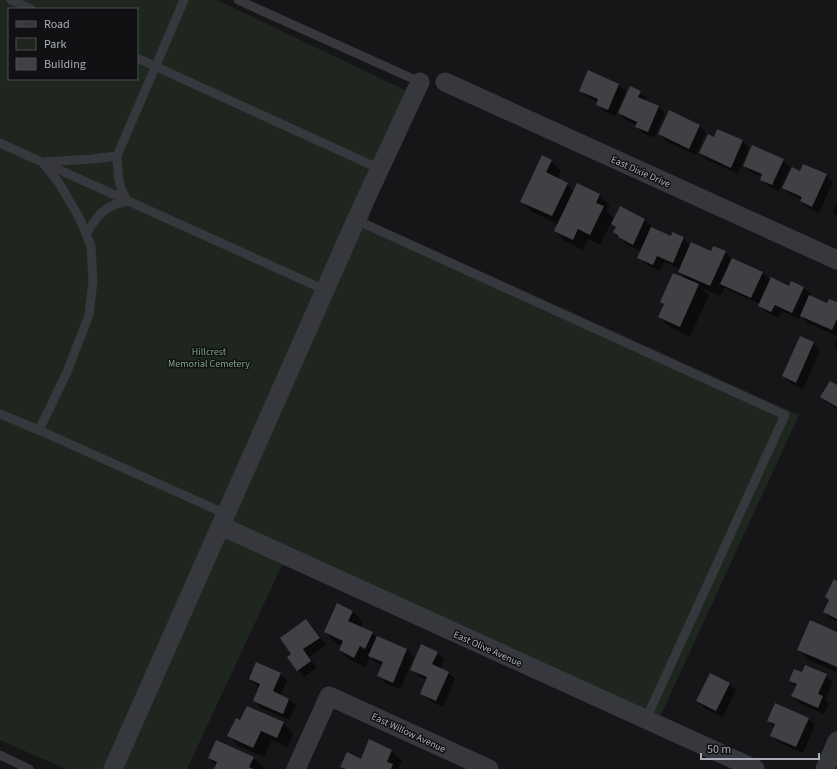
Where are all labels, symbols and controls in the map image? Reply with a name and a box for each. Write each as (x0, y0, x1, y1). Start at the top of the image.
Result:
legend (8, 8, 138, 80)
text: Road (44, 16, 70, 33)
text: Park (44, 36, 66, 53)
text: Building (44, 56, 86, 73)
street label: East Dixie Drive (609, 153, 673, 191)
park label: Hillcrest Memorial Cemetery (168, 345, 250, 371)
street label: East Olive Avenue (451, 628, 524, 670)
street label: East Willow Avenue (369, 710, 448, 756)
scale bar (701, 735, 819, 761)
text: 50 m (707, 741, 731, 758)

